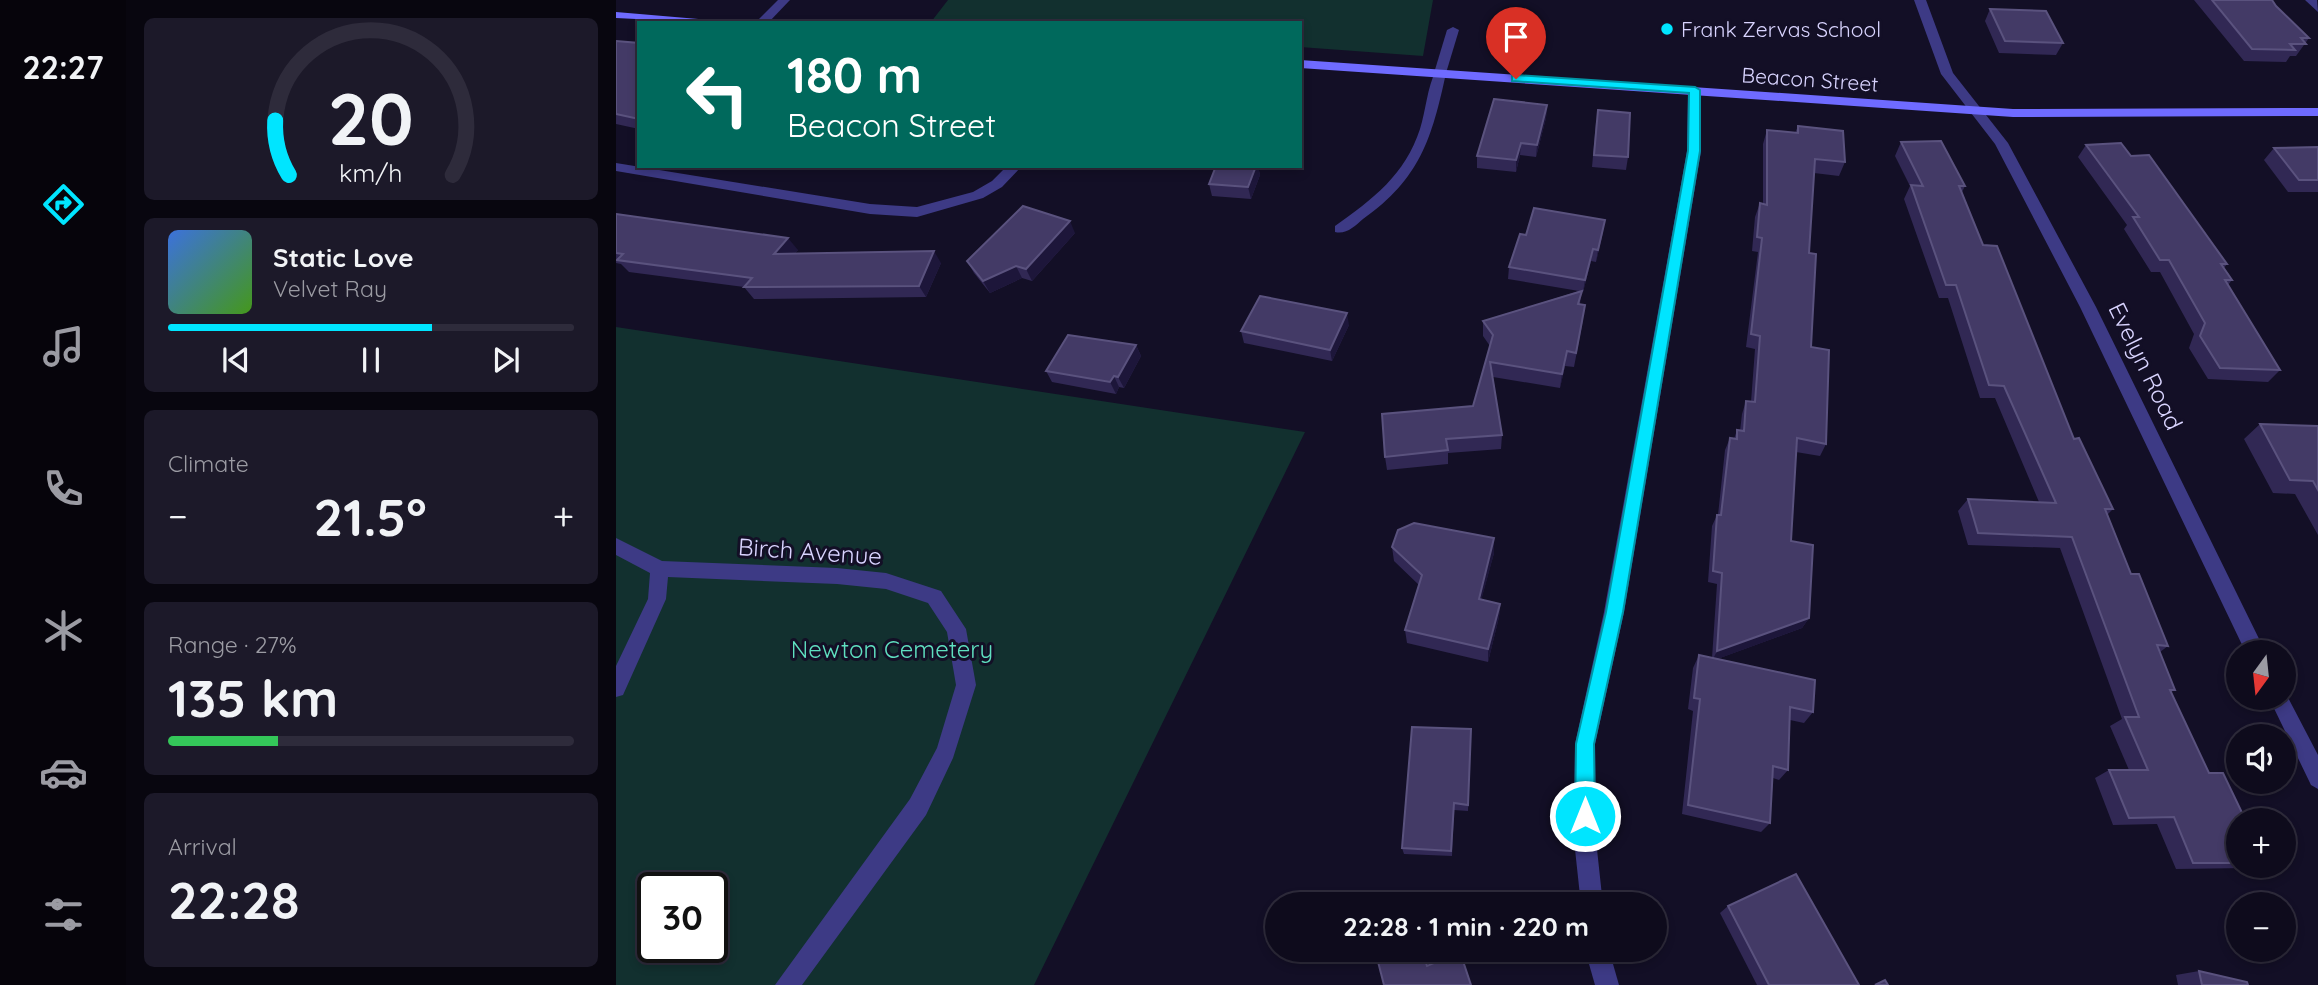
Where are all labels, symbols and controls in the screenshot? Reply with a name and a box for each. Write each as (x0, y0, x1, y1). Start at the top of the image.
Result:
pin (1486, 7, 1546, 79)
place label: Frank Zervas School (1681, 16, 1881, 42)
icon: arrive (1497, 18, 1535, 56)
marker: Frank Zervas School (1659, 21, 1675, 37)
text: 180 m (787, 44, 922, 105)
text: 22:27 (23, 47, 103, 87)
icon: left (672, 49, 763, 140)
street label: Beacon Street (1741, 61, 1879, 97)
text: 20 (328, 72, 414, 163)
text: Beacon Street (787, 105, 996, 145)
text: km/h (339, 157, 403, 188)
icon: directions (39, 180, 88, 229)
text: Static Love (273, 241, 414, 274)
text: Velvet Ray (273, 274, 387, 303)
street label: Evelyn Road (2102, 297, 2190, 435)
icon: music (39, 322, 88, 371)
icon: previous (217, 341, 255, 379)
icon: pause (352, 341, 390, 379)
icon: next (487, 341, 525, 379)
text: Climate (168, 449, 249, 478)
icon: phone (39, 464, 88, 513)
text: 21.5° (314, 484, 427, 549)
text: − (168, 492, 188, 540)
text: + (553, 492, 574, 540)
street label: Birch Avenue (737, 531, 883, 571)
icon: climate (39, 606, 88, 655)
text: Range · 27% (168, 630, 297, 659)
park label: Newton Cemetery (791, 634, 993, 664)
north arrow (2226, 640, 2296, 710)
map controls (2226, 640, 2296, 962)
text: 135 km (168, 665, 338, 730)
button: sound (2226, 724, 2296, 794)
icon: car (39, 748, 88, 797)
position arrow (1548, 779, 1622, 853)
button: + (2226, 808, 2296, 878)
text: Arrival (168, 832, 237, 861)
text: 22:28 (168, 867, 299, 932)
speed limit sign: 30 (637, 872, 728, 963)
icon: filters (39, 890, 88, 939)
button: − (2226, 892, 2296, 962)
text: 22:28 · 1 min · 220 m (1343, 910, 1589, 943)

